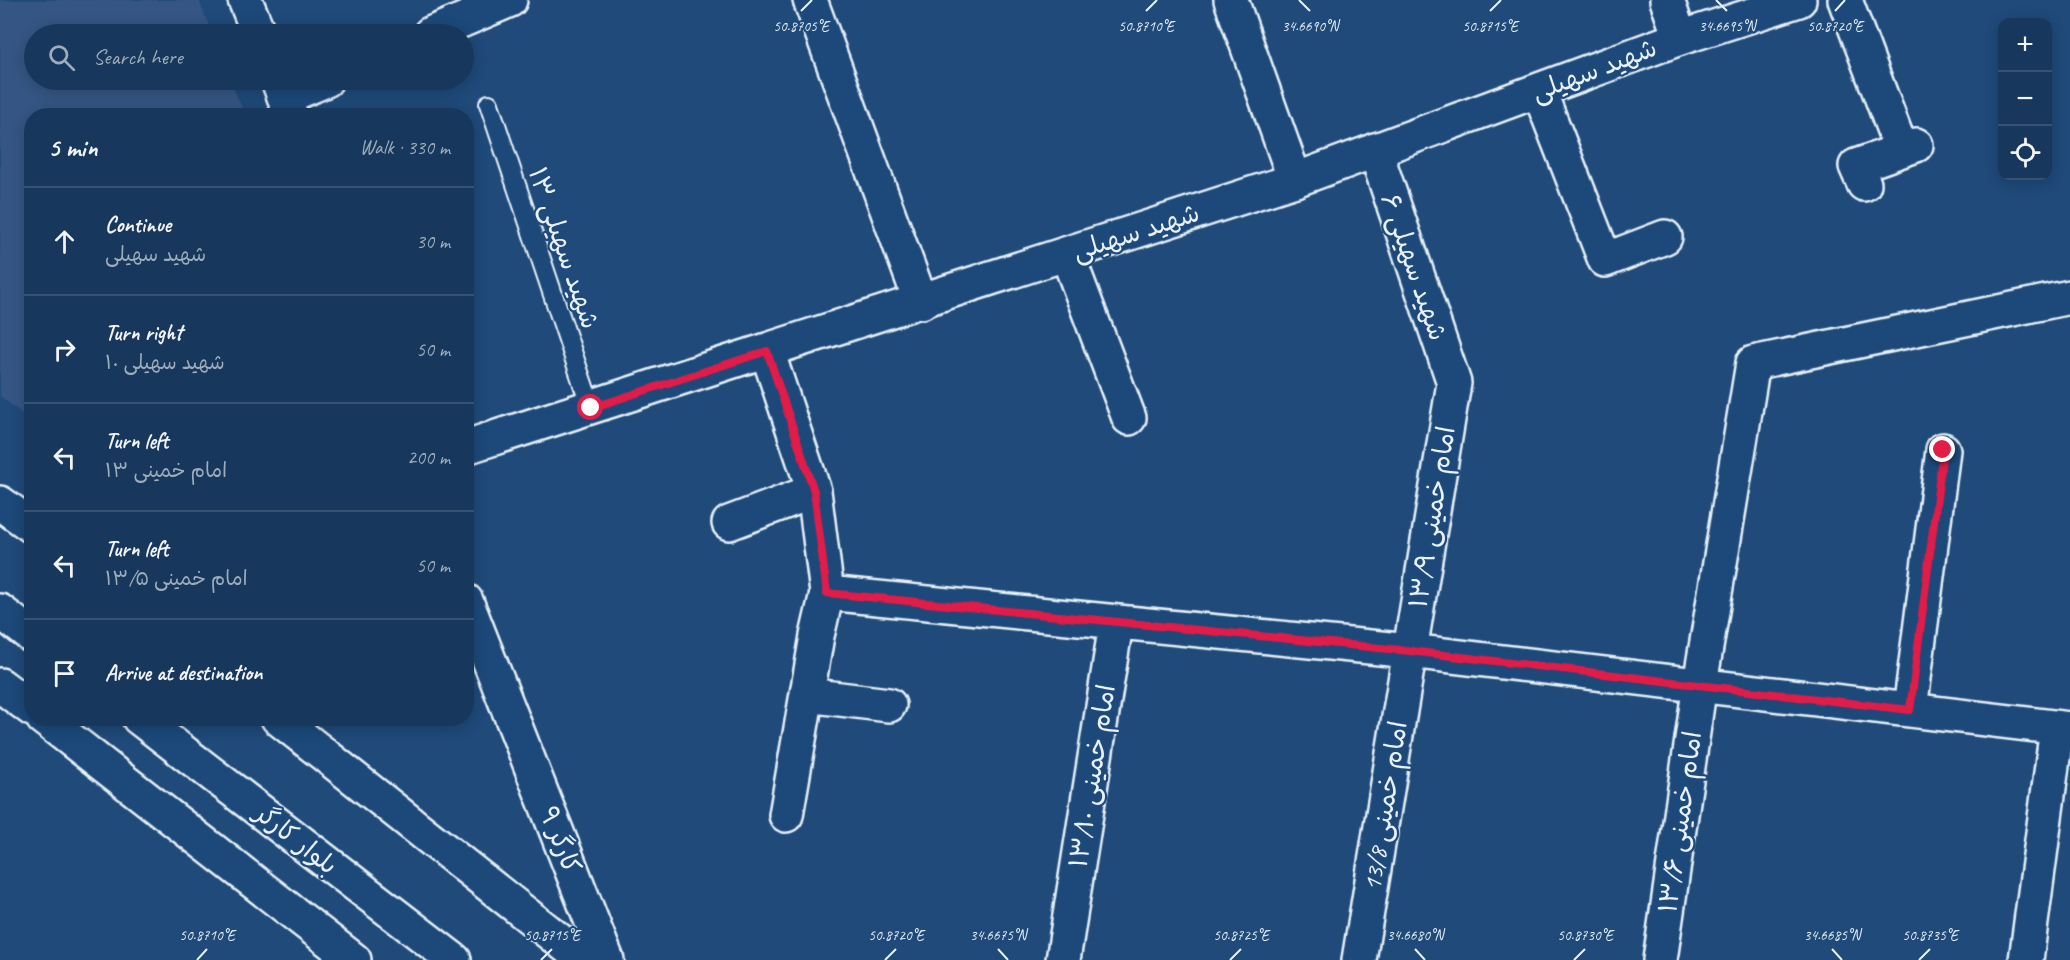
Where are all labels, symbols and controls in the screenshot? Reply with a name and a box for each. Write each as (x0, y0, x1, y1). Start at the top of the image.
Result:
text: 50.8705°E (773, 17, 831, 36)
text: 50.8710°E (1118, 17, 1176, 36)
text: 34.6690°N (1282, 17, 1341, 36)
text: 50.8715°E (1462, 17, 1520, 36)
text: 34.6695°N (1699, 17, 1758, 36)
text: 50.8720°E (1807, 17, 1865, 36)
map controls (1998, 18, 2052, 180)
button: + (1998, 18, 2052, 72)
search box (24, 24, 474, 90)
street label: شهید سهیلی (1527, 31, 1661, 109)
icon: search (45, 41, 78, 74)
text: Search here (93, 43, 183, 71)
button: − (1998, 72, 2052, 126)
button: locate (1998, 126, 2052, 180)
text: 5 min (48, 131, 97, 164)
text: Walk · 330 m (360, 135, 450, 160)
street label: شهید سهیلی ۱۳ (521, 163, 607, 333)
street label: شهید سهیلی ۶ (1373, 189, 1455, 345)
street label: شهید سهیلی (1068, 196, 1204, 268)
text: Continue (105, 211, 171, 239)
icon: ahead (48, 225, 81, 258)
text: 30 m (416, 229, 450, 254)
text: شهید سهیلی (105, 242, 206, 267)
text: Turn right (105, 319, 182, 347)
icon: right (48, 333, 81, 366)
text: 50 m (416, 337, 450, 362)
text: شهید سهیلی ۱۰ (105, 350, 225, 375)
route start (577, 394, 603, 420)
street label: امام خمینی ۱۳/۹ (1401, 424, 1466, 611)
text: Turn left (105, 427, 169, 455)
route end (1929, 436, 1955, 462)
icon: left (48, 441, 81, 474)
text: 200 m (407, 445, 450, 470)
text: امام خمینی ۱۳ (105, 458, 227, 483)
text: Turn left (105, 535, 169, 563)
icon: left (48, 549, 81, 582)
text: 50 m (416, 553, 450, 578)
text: امام خمینی ۱۳/۵ (105, 566, 248, 591)
icon: arrive (48, 657, 81, 690)
text: Arrive at destination (105, 659, 262, 687)
street label: امام خمینی ۱۳/۱۰ (1061, 682, 1126, 871)
street label: امام خمینی 13/8 (1355, 719, 1418, 894)
street label: امام خمینی ۱۳/۶ (1651, 729, 1712, 915)
street label: بلوار کارگر (246, 795, 344, 882)
street label: کارگر ۹ (532, 802, 588, 878)
text: 50.8710°E (179, 926, 237, 945)
text: 50.8715°E (524, 926, 582, 945)
text: 50.8720°E (868, 926, 926, 945)
text: 34.6675°N (970, 926, 1029, 945)
text: 50.8725°E (1213, 926, 1271, 945)
text: 34.6680°N (1387, 926, 1446, 945)
text: 50.8730°E (1557, 926, 1615, 945)
text: 34.6685°N (1804, 926, 1863, 945)
text: 50.8735°E (1902, 926, 1960, 945)

